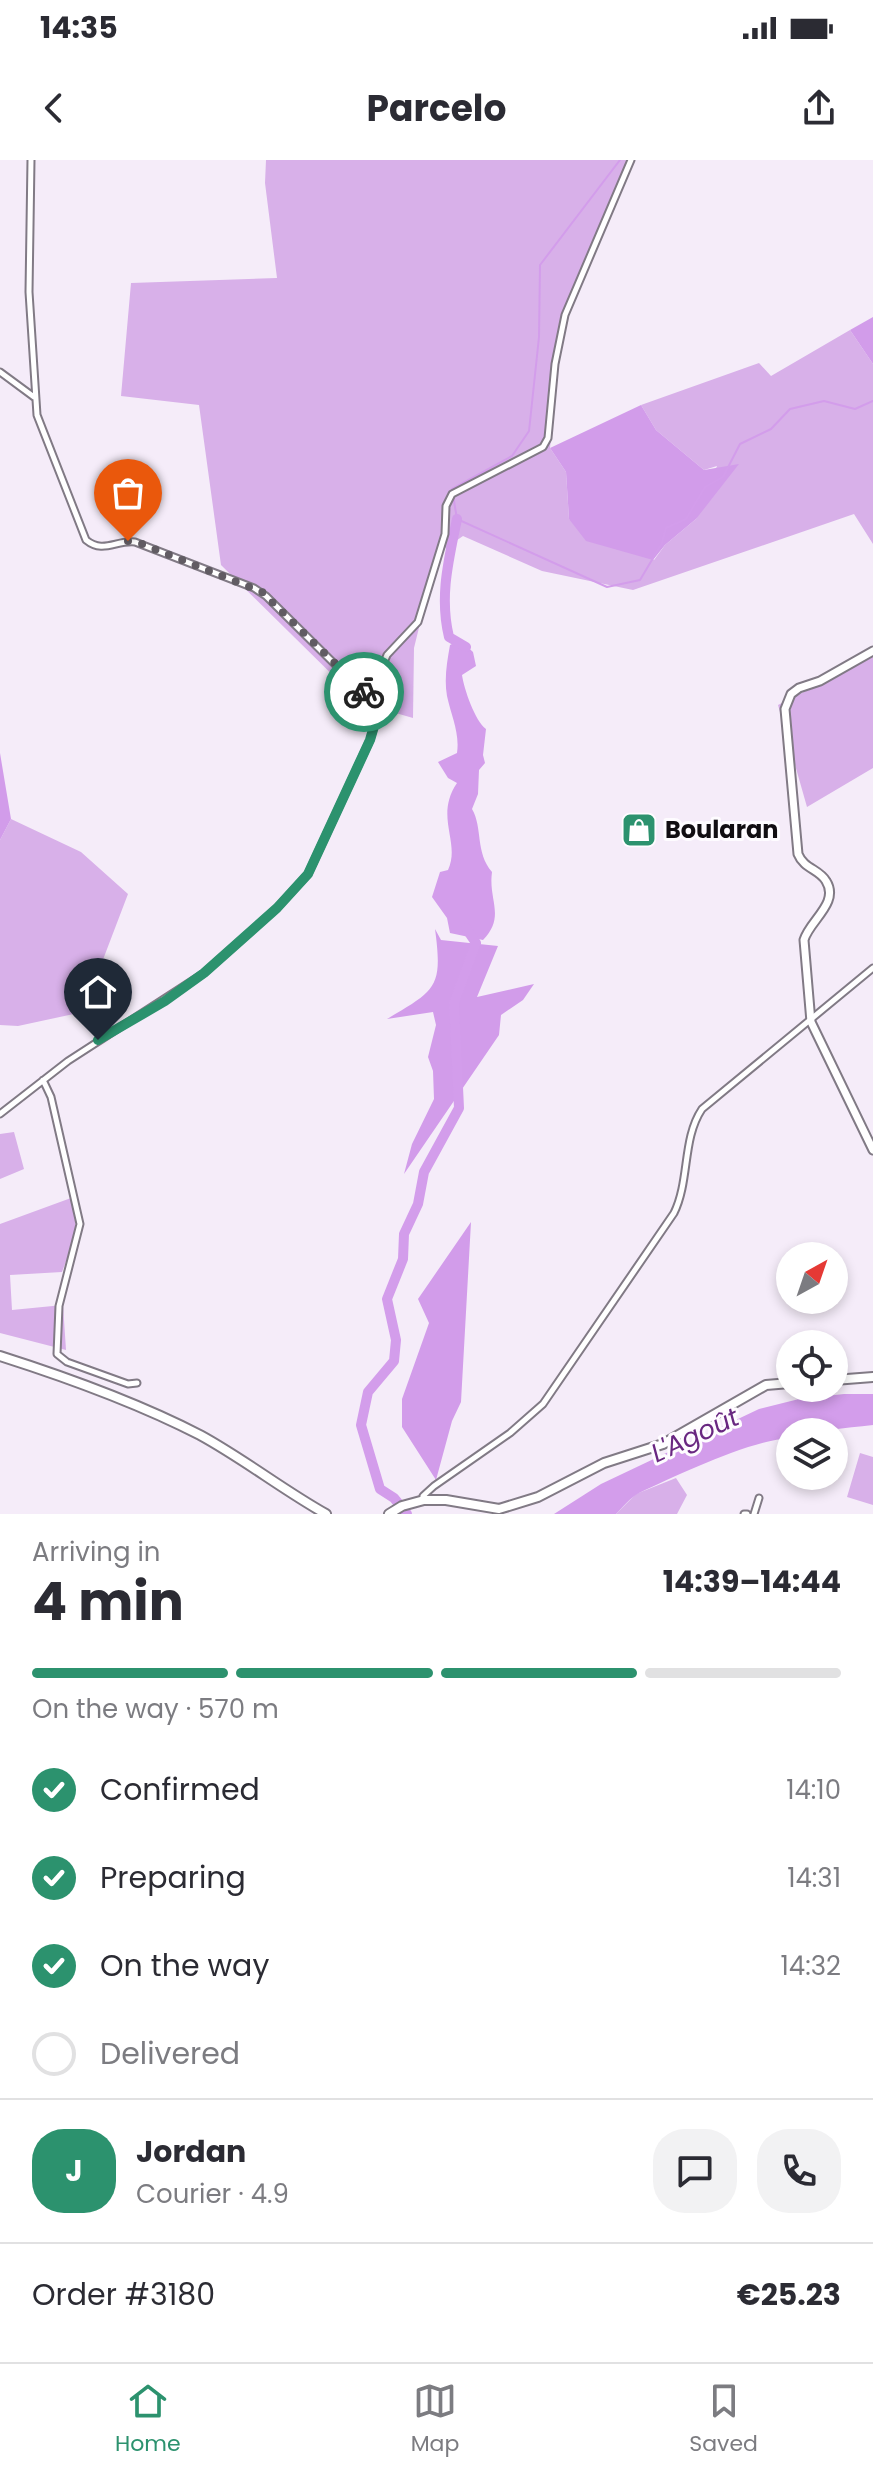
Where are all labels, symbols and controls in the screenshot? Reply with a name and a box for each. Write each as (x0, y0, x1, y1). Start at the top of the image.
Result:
text: 14:35 (40, 6, 118, 49)
text: Parcelo (367, 83, 506, 134)
icon: back (32, 86, 76, 130)
icon: share (797, 86, 841, 130)
pin (94, 459, 162, 541)
icon: bag (106, 471, 150, 515)
courier (324, 652, 404, 732)
icon: bike (342, 670, 386, 714)
shop icon: Boularan (620, 811, 658, 849)
place label: Boularan (665, 813, 778, 846)
pin (64, 958, 132, 1040)
icon: home (76, 970, 120, 1014)
north arrow (776, 1242, 848, 1314)
map controls (776, 1242, 848, 1490)
button: locate (776, 1330, 848, 1402)
water label: L'Agoût (645, 1399, 745, 1471)
button: layers (776, 1418, 848, 1490)
text: Arriving in (32, 1534, 161, 1570)
text: 14:39–14:44 (663, 1560, 841, 1603)
text: 4 min (32, 1565, 184, 1638)
text: On the way · 570 m (32, 1691, 279, 1727)
icon: check (32, 1768, 76, 1812)
text: Confirmed (100, 1768, 260, 1811)
text: 14:10 (786, 1772, 841, 1808)
icon: check (32, 1856, 76, 1900)
text: Preparing (100, 1856, 246, 1899)
text: 14:31 (787, 1860, 841, 1896)
icon: check (32, 1944, 76, 1988)
text: On the way (100, 1944, 269, 1987)
text: 14:32 (781, 1948, 841, 1984)
text: Delivered (100, 2032, 240, 2075)
button: chat (653, 2129, 737, 2213)
button: phone (757, 2129, 841, 2213)
text: Jordan (136, 2130, 246, 2173)
text: J (65, 2149, 83, 2192)
text: Courier · 4.9 (136, 2176, 289, 2212)
text: Order #3180 (32, 2273, 215, 2316)
text: €25.23 (737, 2273, 841, 2316)
tab: Home (115, 2379, 181, 2460)
tab: Map (411, 2379, 459, 2460)
tab: Saved (689, 2379, 758, 2460)

